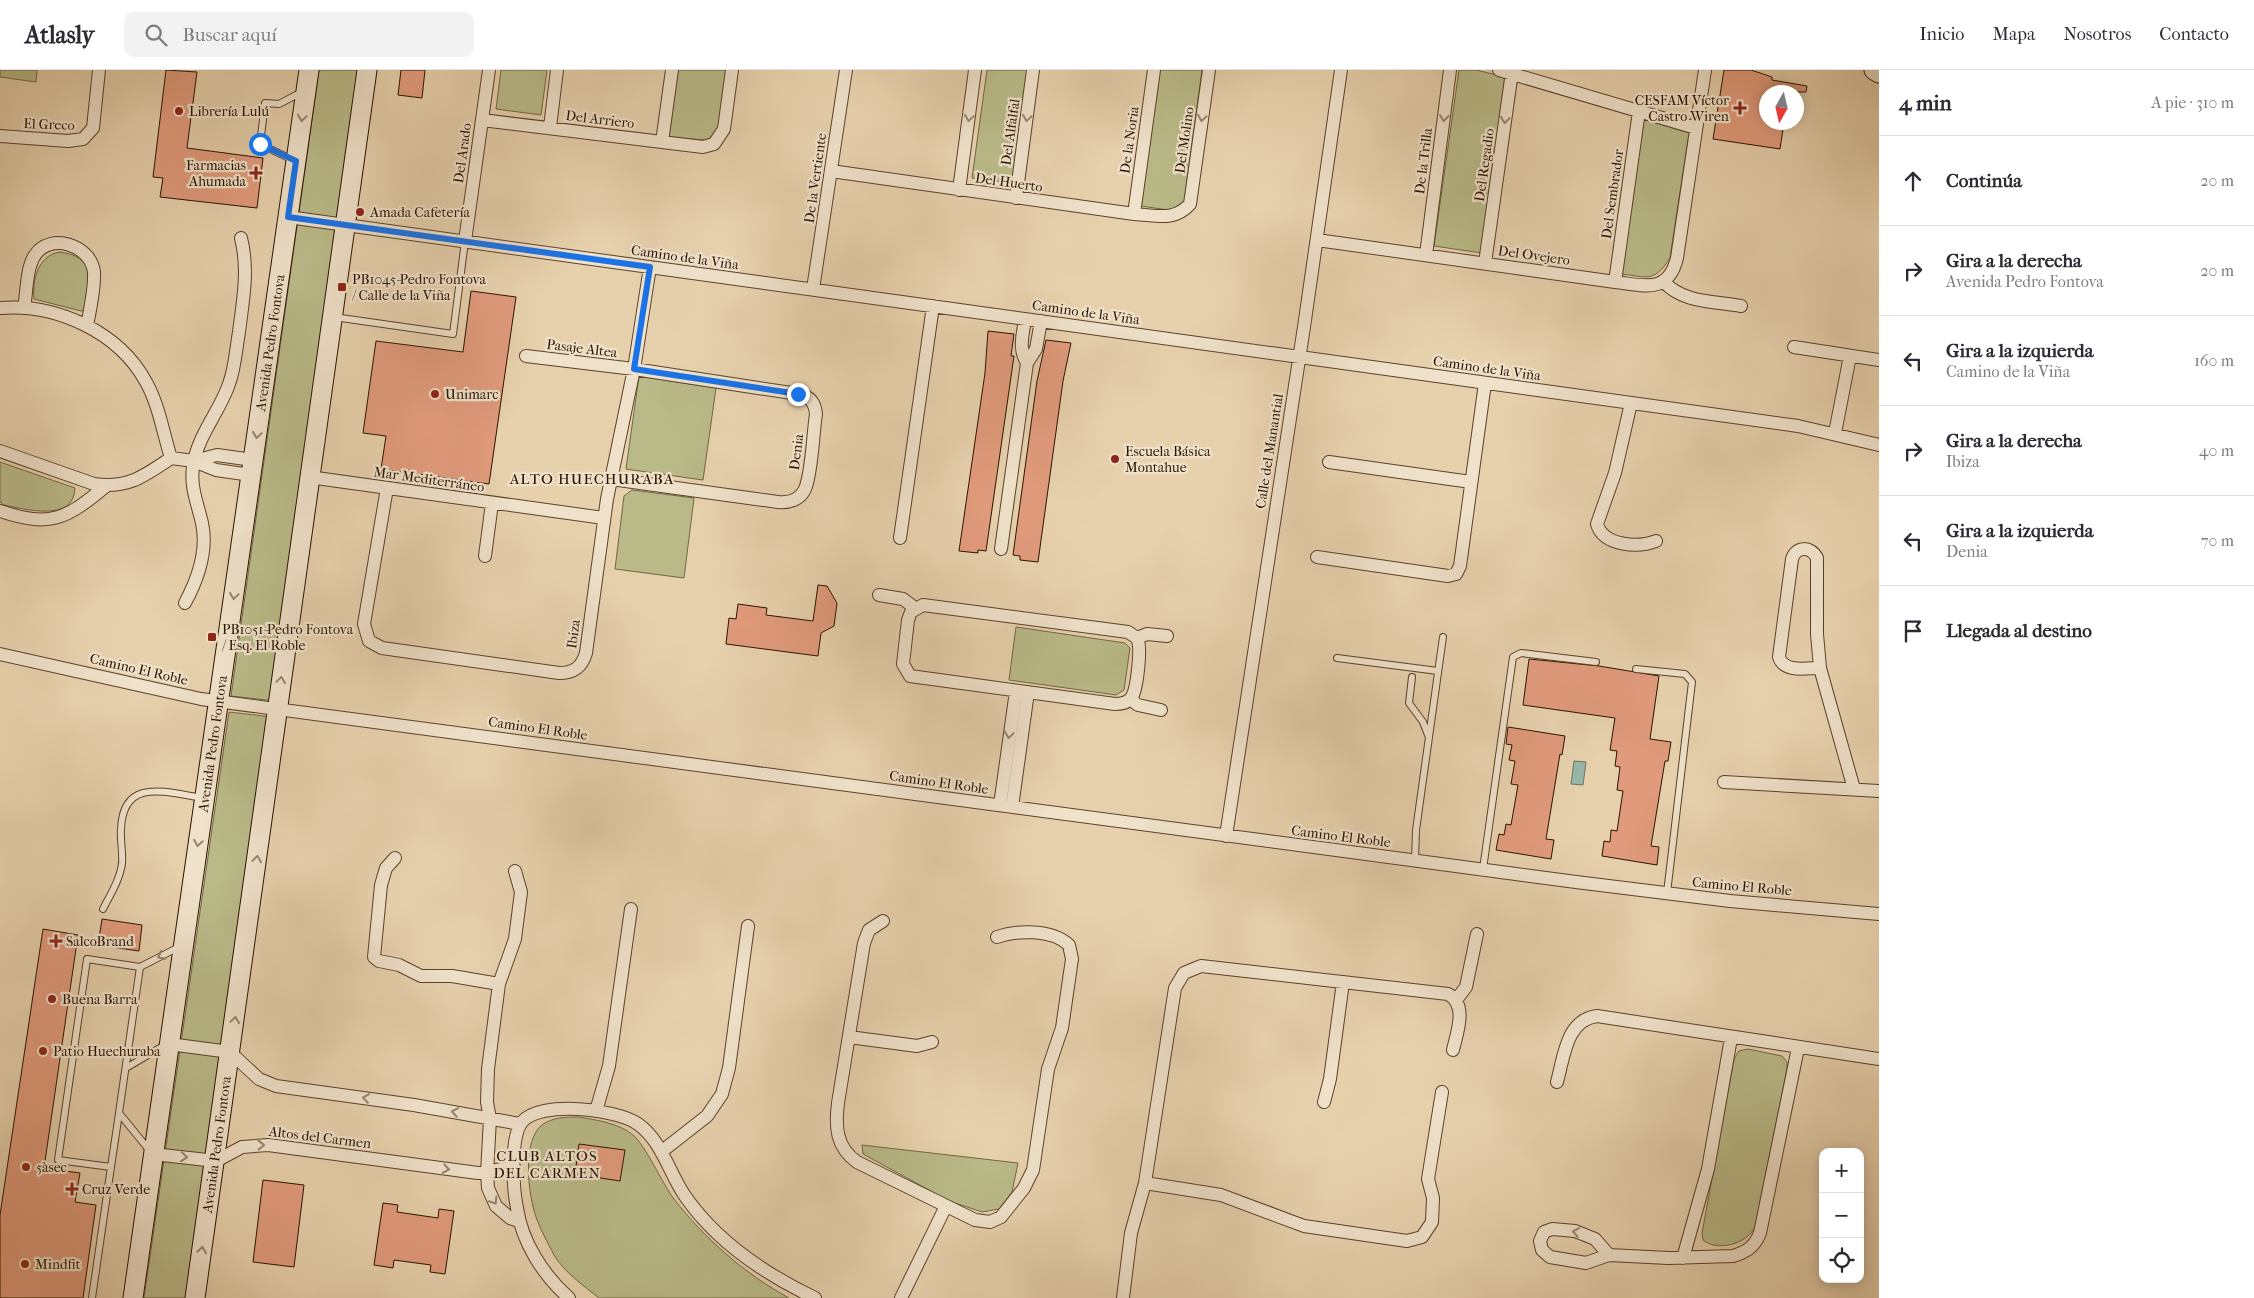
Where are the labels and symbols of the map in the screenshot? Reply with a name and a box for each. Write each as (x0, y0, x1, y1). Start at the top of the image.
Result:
north arrow (1759, 85, 1804, 130)
place label: CESFAM Víctor Castro Wiren (1635, 92, 1729, 125)
street label: Del Alfalfal (997, 97, 1024, 167)
marker: CESFAM Víctor Castro Wiren (1733, 101, 1747, 115)
place label: Librería Lulú (189, 103, 269, 120)
marker: Librería Lulú (173, 105, 185, 117)
street label: De la Noria (1116, 105, 1143, 175)
street label: Del Molino (1171, 106, 1198, 175)
street label: Del Arriero (564, 107, 635, 132)
one-way arrow (298, 114, 308, 123)
one-way arrow (964, 114, 974, 123)
one-way arrow (1198, 114, 1208, 123)
one-way arrow (1439, 114, 1449, 123)
street label: El Greco (23, 115, 75, 134)
one-way arrow (1022, 115, 1033, 123)
one-way arrow (1501, 116, 1511, 125)
street label: Del Arado (450, 122, 475, 184)
street label: De la Trilla (1411, 126, 1436, 195)
street label: Del Regadio (1471, 127, 1498, 203)
street label: De la Vertiente (801, 132, 830, 224)
route start (249, 133, 272, 156)
street label: Del Sembrador (1598, 148, 1627, 240)
place label: Farmacias Ahumada (186, 157, 247, 190)
marker: Farmacias Ahumada (250, 167, 262, 179)
street label: Del Huerto (974, 169, 1044, 196)
place label: Amada Cafetería (369, 204, 471, 221)
marker: Amada Cafetería (354, 206, 366, 218)
street label: Camino de la Viña (630, 242, 740, 274)
street label: Del Ovejero (1497, 242, 1571, 269)
place label: PB1045-Pedro Fontova / Calle de la Viña (351, 271, 486, 304)
street label: Avenida Pedro Fontova (252, 273, 289, 413)
marker: PB1045-Pedro Fontova / Calle de la Viña (336, 281, 348, 293)
street label: Camino de la Viña (1031, 297, 1141, 329)
street label: Pasaje Altea (546, 336, 619, 361)
street label: Camino de la Viña (1432, 353, 1542, 385)
route end (787, 383, 810, 406)
place label: Unimarc (445, 386, 498, 403)
marker: Unimarc (429, 388, 441, 400)
street label: Calle del Manantial (1252, 392, 1287, 510)
one-way arrow (252, 431, 263, 439)
street label: Denia (786, 432, 807, 471)
place label: Escuela Básica Montahue (1125, 443, 1211, 476)
marker: Escuela Básica Montahue (1109, 453, 1121, 465)
street label: Mar Mediterráneo (372, 463, 486, 496)
district label: ALTO HUECHURABA (509, 470, 674, 488)
one-way arrow (229, 592, 240, 600)
street label: Ibiza (563, 618, 584, 650)
place label: PB1051-Pedro Fontova / Esq. El Roble (221, 621, 354, 654)
marker: PB1051-Pedro Fontova / Esq. El Roble (206, 631, 218, 643)
street label: Camino El Roble (88, 650, 190, 689)
street label: Avenida Pedro Fontova (195, 674, 231, 814)
one-way arrow (276, 676, 286, 685)
street label: Camino El Roble (487, 713, 589, 744)
one-way arrow (1005, 731, 1015, 740)
street label: Camino El Roble (888, 767, 990, 798)
street label: Camino El Roble (1290, 822, 1392, 851)
one-way arrow (193, 839, 203, 848)
one-way arrow (251, 854, 262, 862)
street label: Camino El Roble (1691, 874, 1793, 899)
place label: SalcoBrand (66, 933, 134, 950)
marker: SalcoBrand (50, 935, 62, 947)
one-way arrow (157, 950, 166, 960)
place label: Buena Barra (62, 991, 138, 1008)
marker: Buena Barra (46, 993, 58, 1005)
one-way arrow (229, 1015, 240, 1023)
place label: Patio Huechuraba (53, 1043, 161, 1060)
marker: Patio Huechuraba (37, 1045, 49, 1057)
street label: Avenida Pedro Fontova (199, 1074, 235, 1215)
one-way arrow (361, 1093, 369, 1104)
one-way arrow (451, 1108, 460, 1118)
street label: Altos del Carmen (267, 1123, 372, 1152)
one-way arrow (257, 1140, 265, 1150)
district label: CLUB ALTOS DEL CARMEN (493, 1147, 601, 1182)
one-way arrow (181, 1151, 189, 1162)
place label: 5àsec (36, 1159, 67, 1176)
marker: 5àsec (20, 1161, 32, 1173)
one-way arrow (442, 1163, 450, 1173)
place label: Cruz Verde (82, 1181, 150, 1198)
marker: Cruz Verde (66, 1183, 78, 1195)
one-way arrow (488, 1195, 497, 1204)
one-way arrow (1571, 1227, 1580, 1238)
one-way arrow (197, 1245, 207, 1254)
place label: Mindfit (35, 1256, 80, 1273)
marker: Mindfit (19, 1258, 31, 1270)

